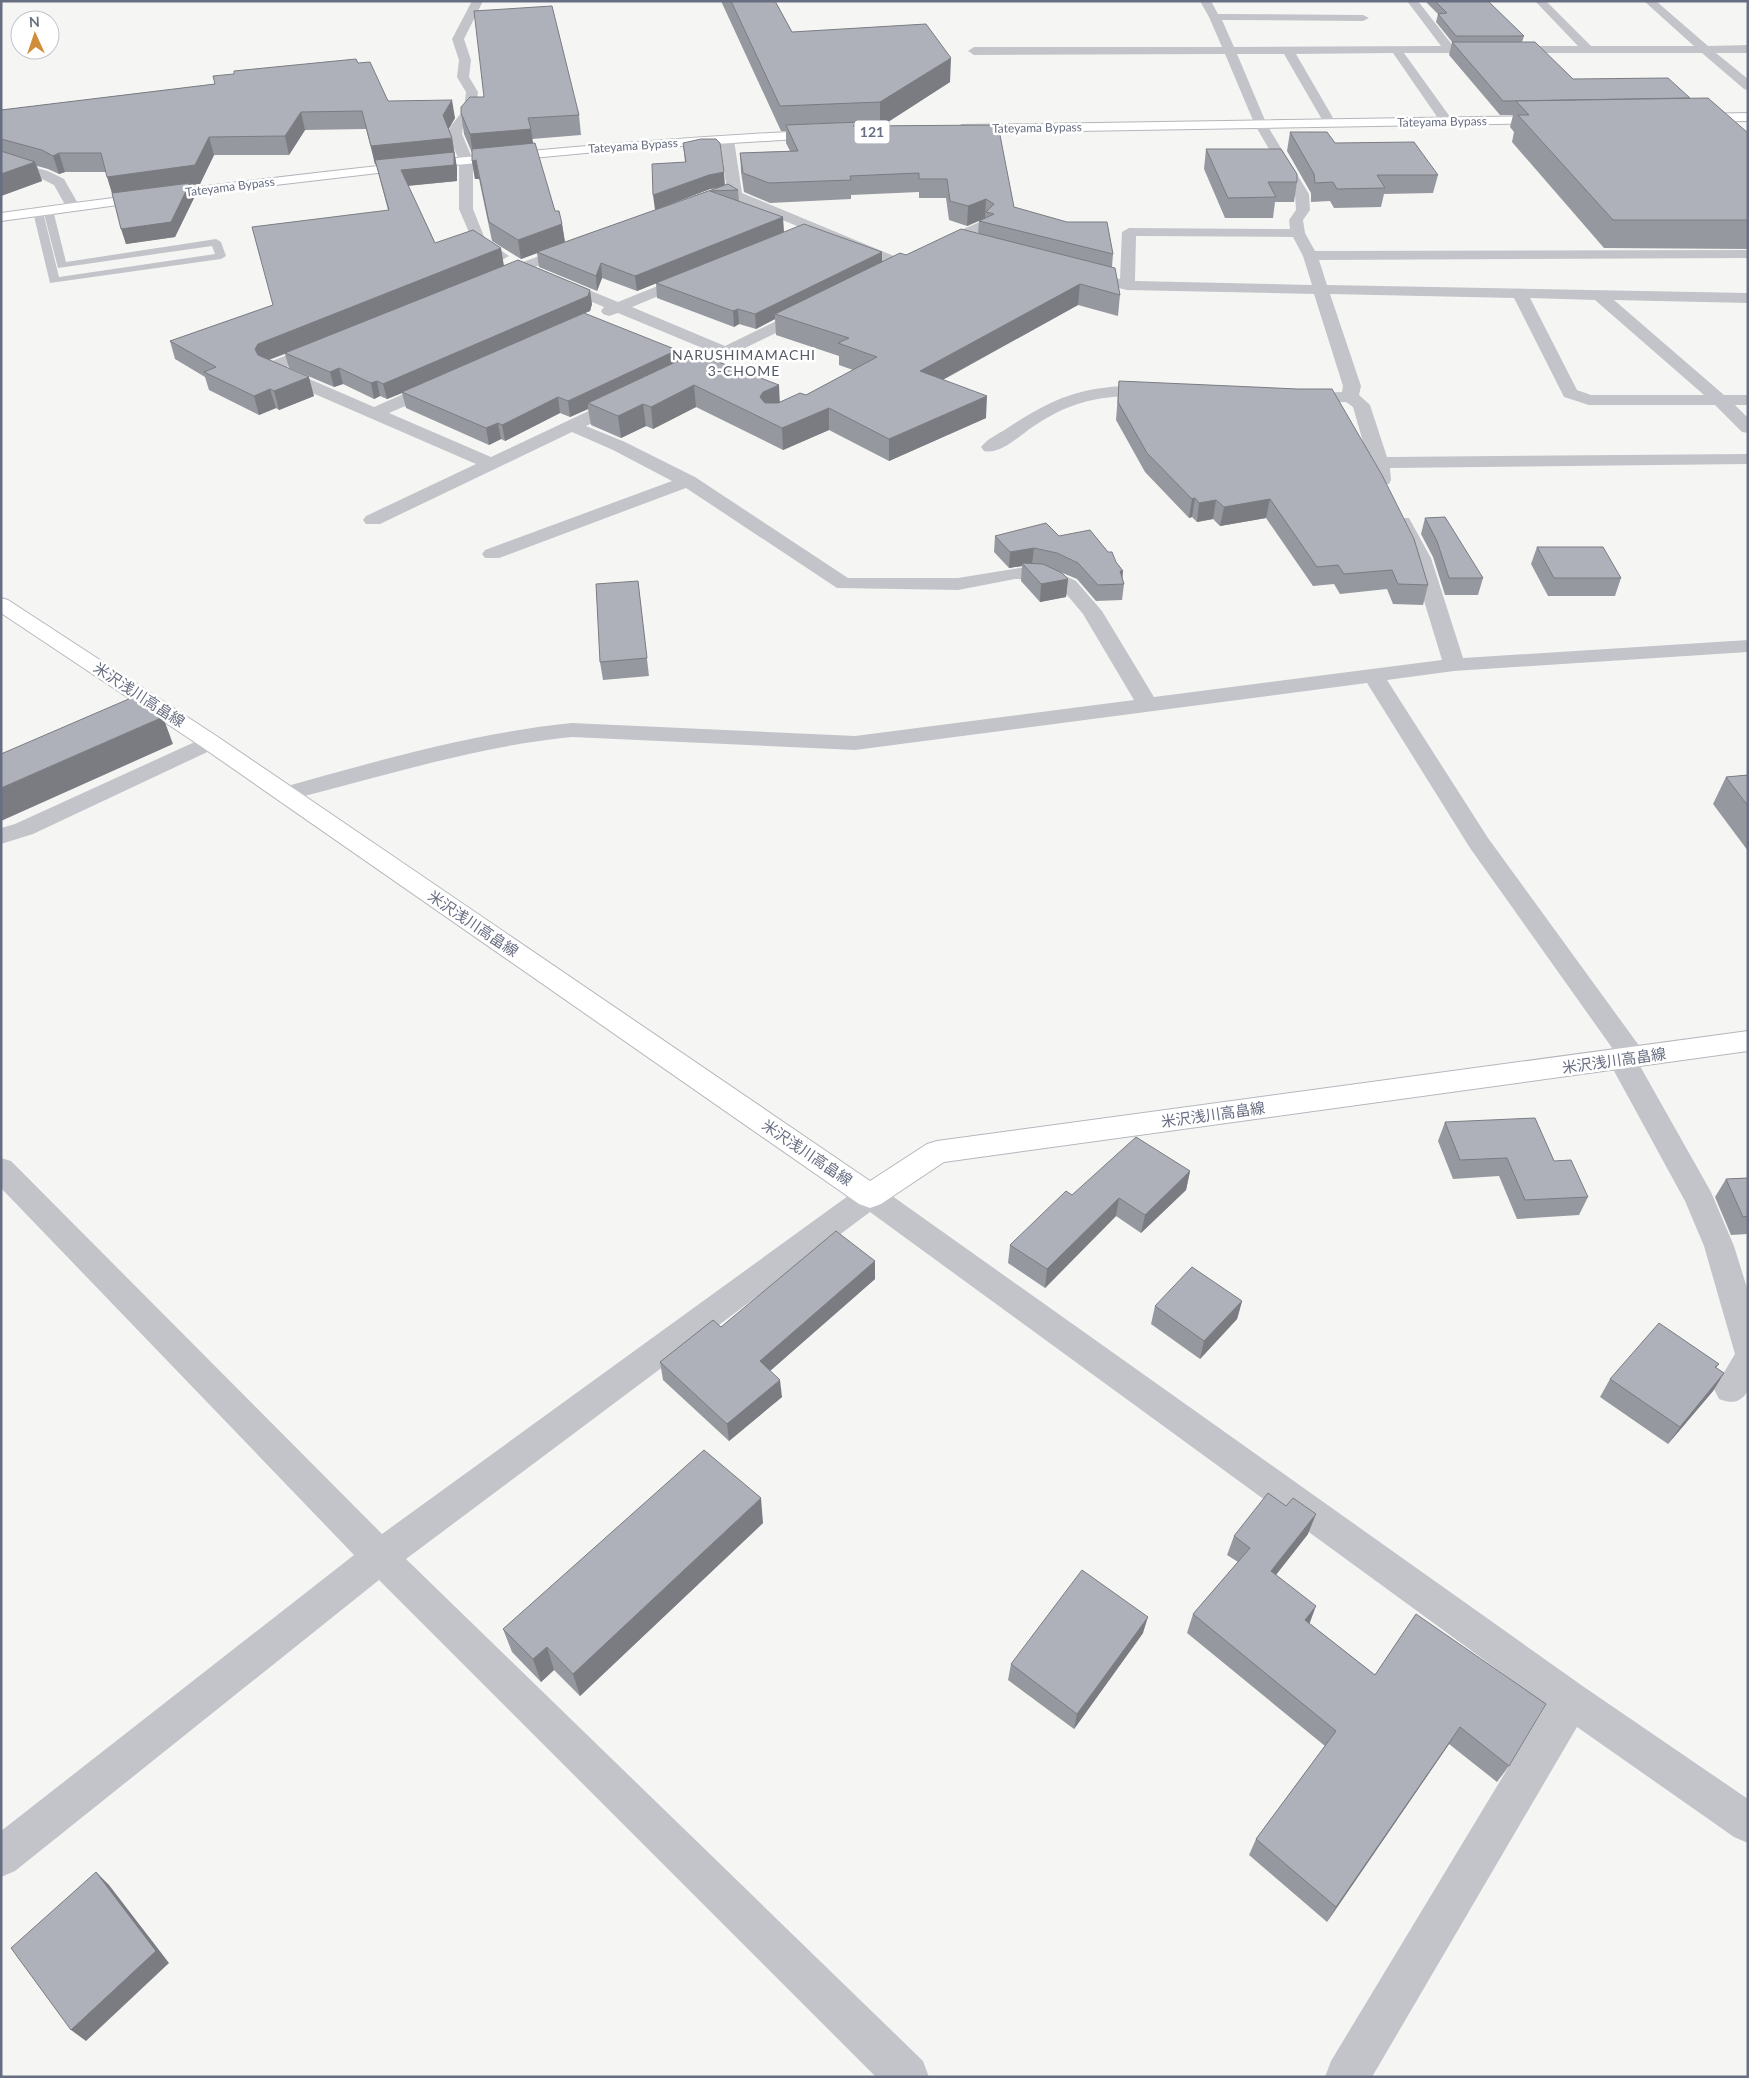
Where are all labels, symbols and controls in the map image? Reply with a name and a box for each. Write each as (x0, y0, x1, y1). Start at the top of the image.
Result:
north arrow (10, 10, 60, 60)
text: N (28, 13, 40, 30)
street label: Tateyama Bypass (1397, 113, 1487, 130)
street label: Tateyama Bypass (992, 119, 1082, 136)
road number: 121 (854, 120, 890, 144)
street label: Tateyama Bypass (588, 135, 678, 156)
street label: Tateyama Bypass (184, 174, 275, 199)
district label: NARUSHIMAMACHI 3-CHOME (672, 346, 816, 379)
street label: 米沢浅川高畠線 (91, 658, 188, 730)
street label: 米沢浅川高畠線 (425, 886, 522, 960)
street label: 米沢浅川高畠線 (1561, 1044, 1667, 1076)
street label: 米沢浅川高畠線 (1160, 1098, 1266, 1130)
street label: 米沢浅川高畠線 (759, 1115, 856, 1189)

